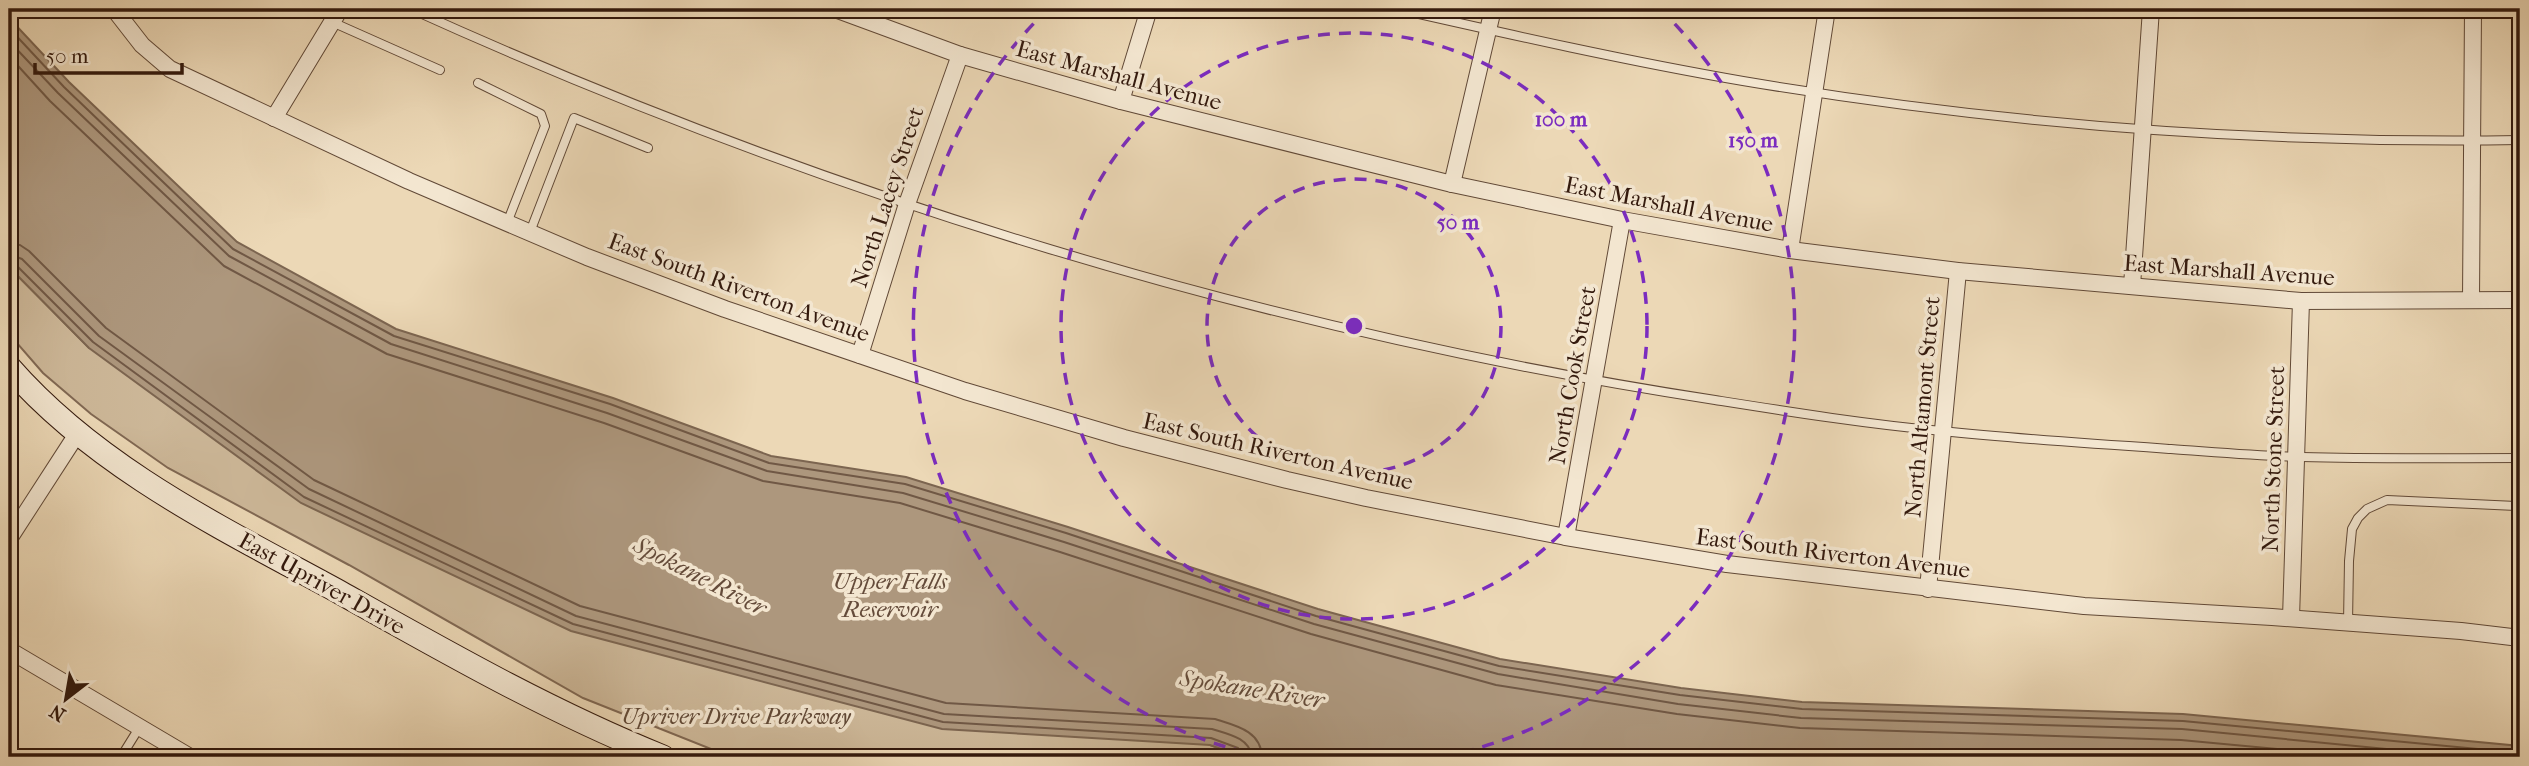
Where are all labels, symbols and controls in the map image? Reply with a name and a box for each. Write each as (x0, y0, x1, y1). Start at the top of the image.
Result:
scale bar (35, 32, 182, 76)
street label: East Marshall Avenue (1013, 35, 1225, 116)
text: 50 m (46, 44, 89, 68)
street label: North Lacey Street (846, 104, 929, 291)
text: 100 m (1535, 107, 1588, 131)
text: 150 m (1728, 128, 1779, 152)
street label: East Marshall Avenue (1562, 171, 1775, 238)
text: 50 m (1437, 210, 1480, 234)
street label: East South Riverton Avenue (604, 228, 873, 347)
street label: East Marshall Avenue (2122, 250, 2335, 291)
street label: North Cook Street (1544, 284, 1601, 466)
street label: North Altamont Street (1899, 295, 1946, 519)
centre of rings (1342, 314, 1366, 338)
street label: North Stone Street (2257, 365, 2290, 553)
street label: East South Riverton Avenue (1140, 407, 1416, 496)
street label: East South Riverton Avenue (1694, 523, 1972, 584)
street label: East Upriver Drive (234, 527, 410, 640)
water label: Spokane River (628, 530, 773, 623)
water label: Upper Falls Reservoir (833, 567, 948, 623)
north arrow (32, 664, 102, 734)
water label: Spokane River (1177, 664, 1328, 715)
text: N (45, 699, 70, 726)
park label: Upriver Drive Parkway (621, 703, 851, 730)

